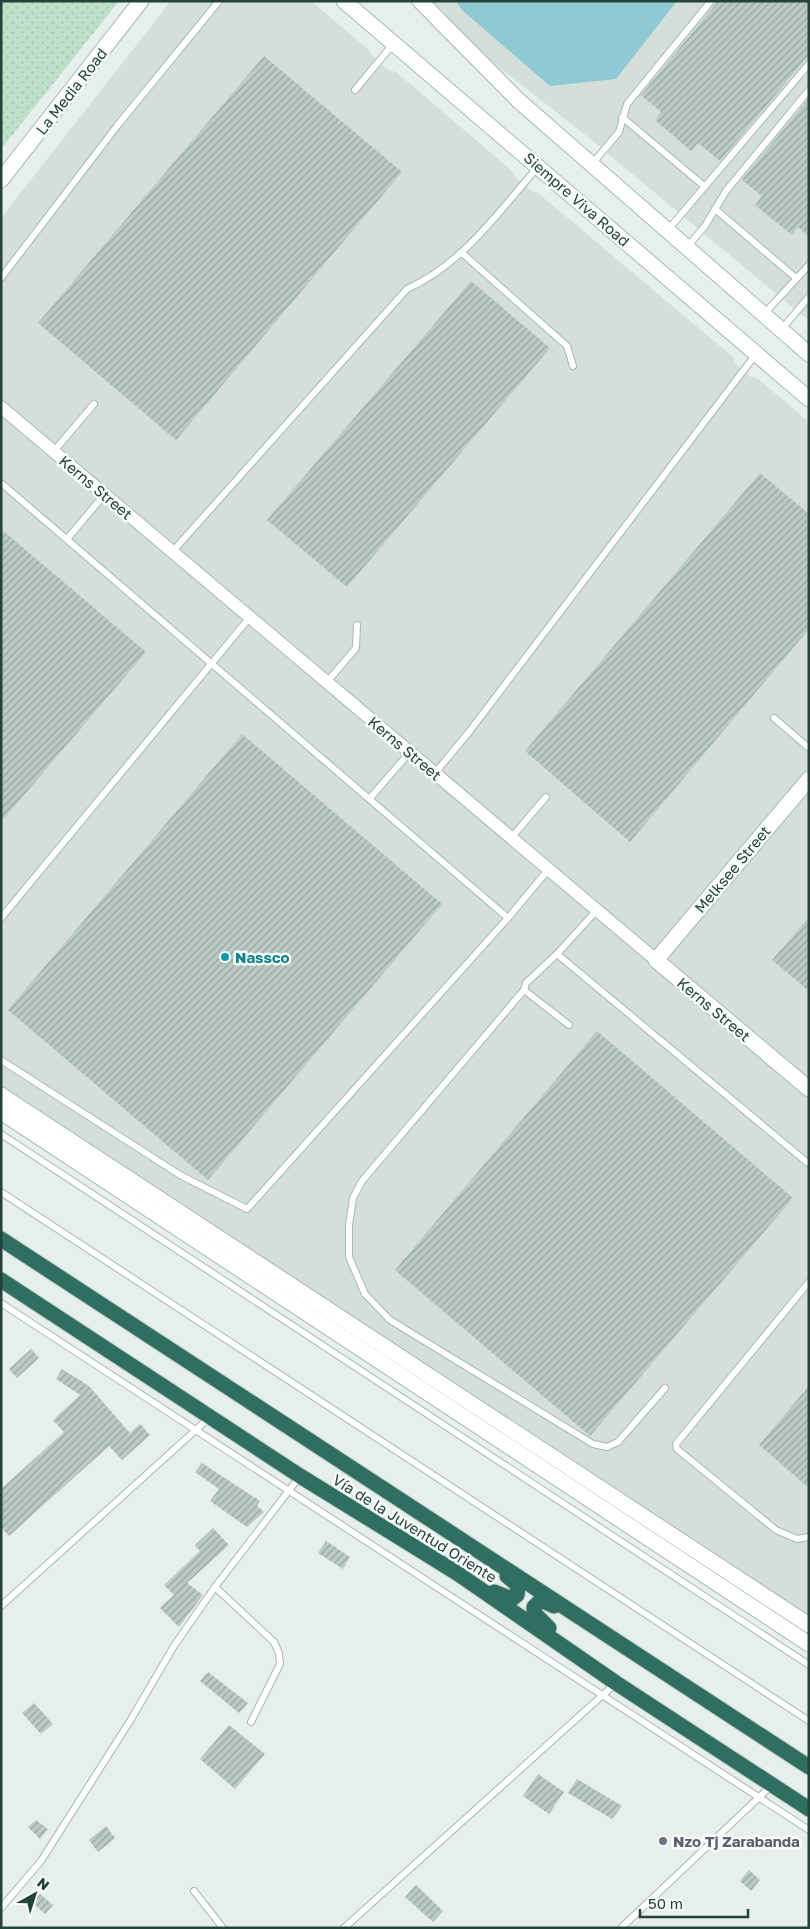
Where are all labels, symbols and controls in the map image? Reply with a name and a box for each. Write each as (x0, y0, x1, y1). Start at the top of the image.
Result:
street label: La Media Road (32, 44, 110, 138)
street label: Siempre Viva Road (521, 148, 633, 250)
street label: Kerns Street (56, 451, 136, 523)
street label: Kerns Street (365, 712, 445, 784)
street label: Melksee Street (690, 822, 774, 916)
place label: Nassco (235, 948, 290, 966)
marker: Nassco (219, 951, 231, 963)
street label: Kerns Street (674, 973, 754, 1045)
street label: Vía de la Juventud Oriente (330, 1470, 500, 1586)
place label: Nzo Tj Zarabanda (673, 1832, 800, 1850)
marker: Nzo Tj Zarabanda (657, 1835, 669, 1847)
north arrow (10, 1869, 60, 1919)
text: N (34, 1874, 53, 1893)
scale bar (640, 1886, 748, 1918)
text: 50 m (648, 1894, 683, 1912)

